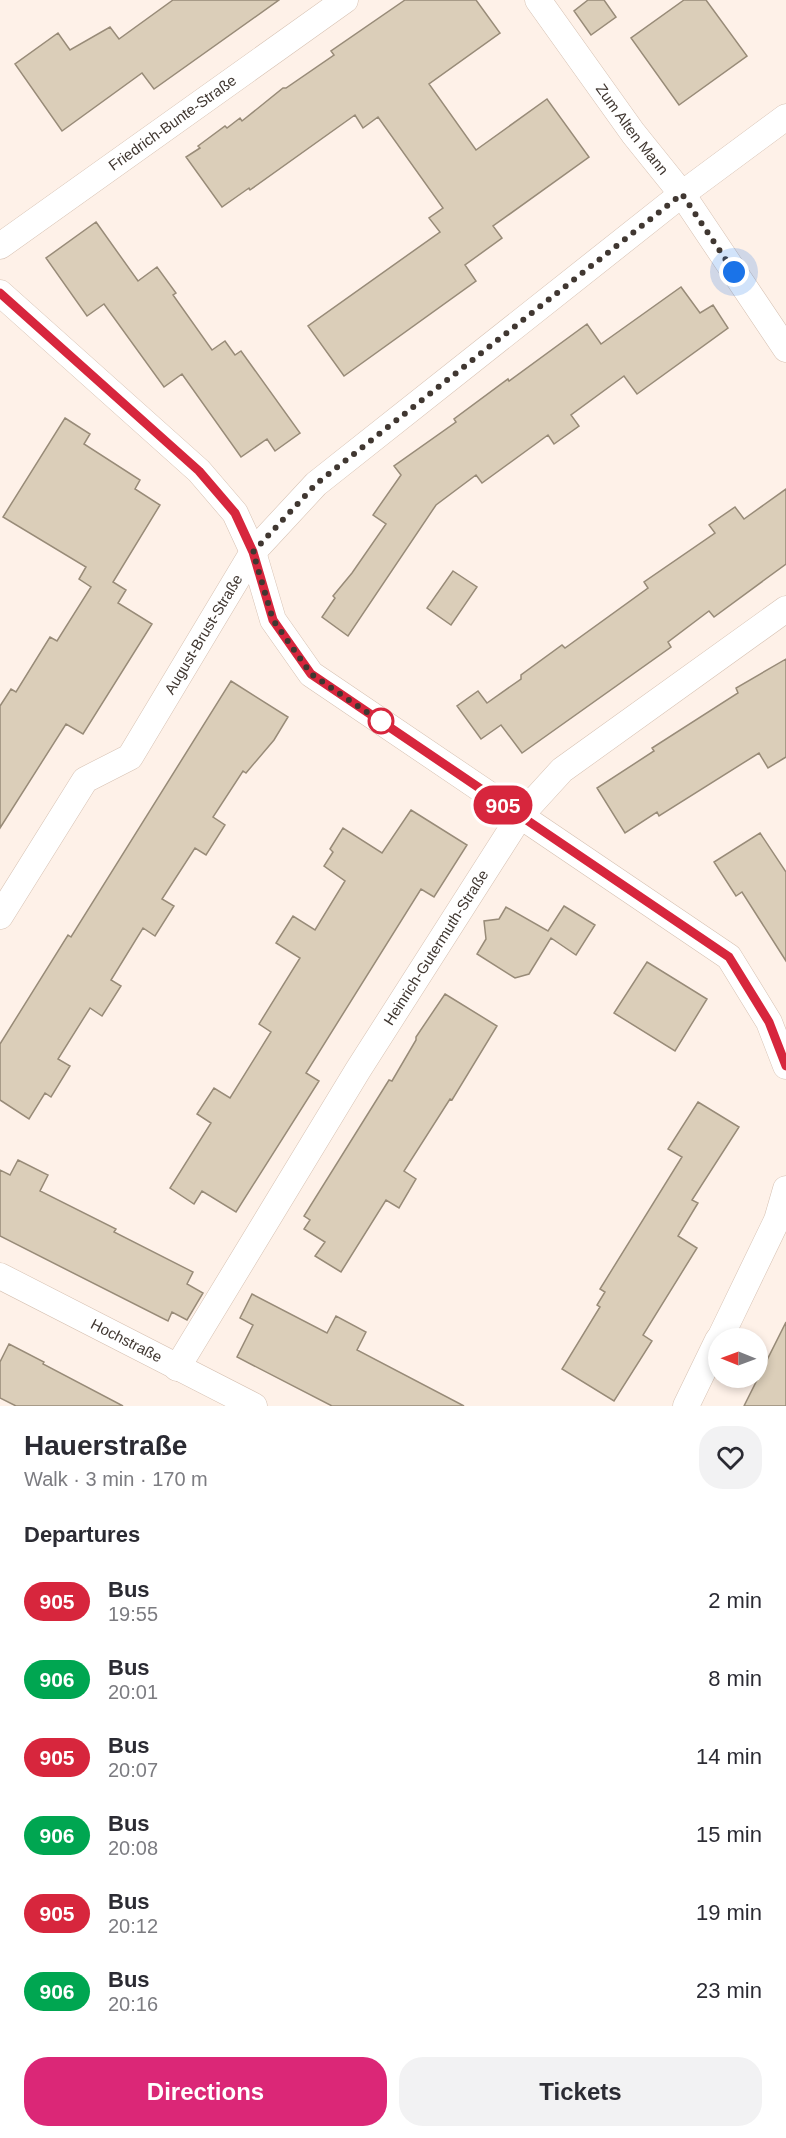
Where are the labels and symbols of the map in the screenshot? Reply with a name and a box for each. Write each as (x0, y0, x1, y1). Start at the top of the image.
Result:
street label: Friedrich-Bunte-Straße (105, 71, 239, 174)
street label: Zum Alten Mann (593, 81, 672, 178)
your location (719, 257, 749, 287)
street label: August-Brust-Straße (161, 571, 246, 697)
unlabelled marker (368, 708, 394, 734)
line badge: 905 (468, 786, 538, 824)
street label: Heinrich-Gutermuth-Straße (380, 866, 492, 1028)
street label: Hochstraße (88, 1315, 165, 1365)
north arrow (708, 1328, 768, 1388)

